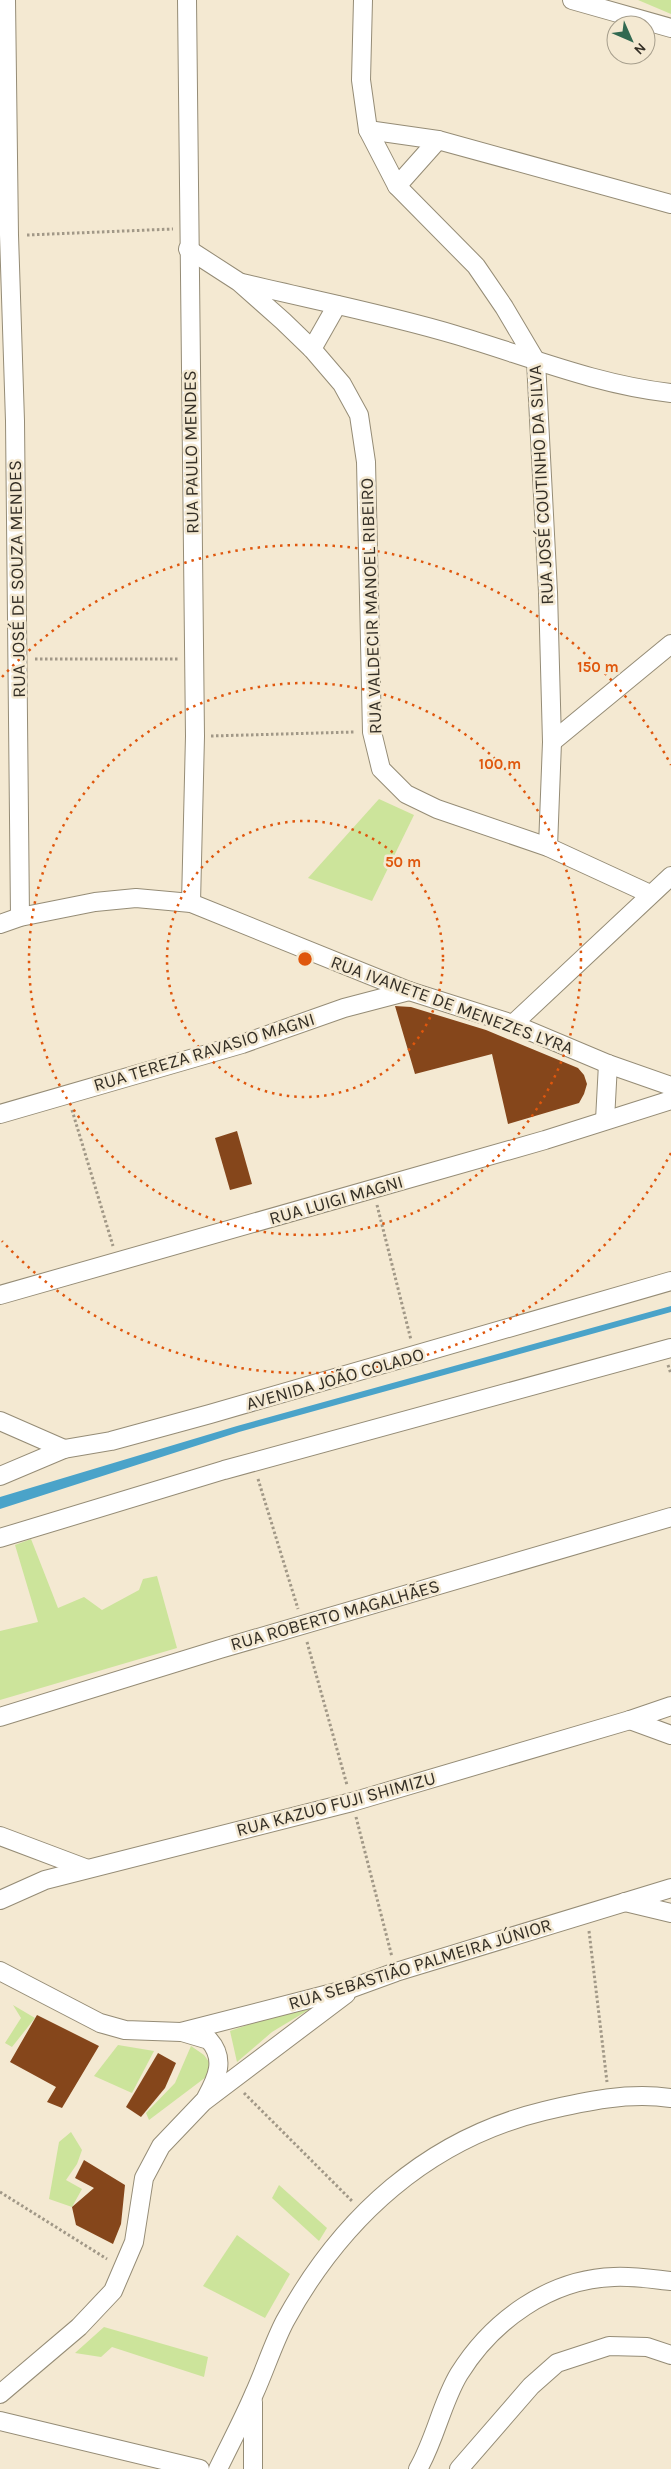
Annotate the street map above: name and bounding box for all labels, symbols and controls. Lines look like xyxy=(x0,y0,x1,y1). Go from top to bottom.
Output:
north arrow xyxy=(606,15,656,65)
text: N xyxy=(630,39,649,58)
street label: RUA JOSÉ COUTINHO DA SILVA xyxy=(523,364,558,606)
street label: RUA PAULO MENDES xyxy=(179,370,203,534)
street label: RUA JOSÉ DE SOUZA MENDES xyxy=(3,460,30,698)
street label: RUA VALDECIR MANOEL RIBEIRO xyxy=(356,477,386,735)
text: 150 m xyxy=(577,658,619,676)
text: 100 m xyxy=(479,755,521,773)
text: 50 m xyxy=(385,853,421,871)
centre of rings xyxy=(296,950,314,968)
street label: RUA IVANETE DE MENEZES LYRA xyxy=(328,951,576,1059)
street label: RUA TEREZA RAVASIO MAGNI xyxy=(91,1008,317,1096)
street label: RUA LUIGI MAGNI xyxy=(267,1170,405,1230)
street label: AVENIDA JOÃO COLADO xyxy=(244,1343,426,1415)
street label: RUA ROBERTO MAGALHÃES xyxy=(228,1575,442,1655)
street label: RUA KAZUO FUJI SHIMIZU xyxy=(234,1767,438,1841)
street label: RUA SEBASTIÃO PALMEIRA JÚNIOR xyxy=(285,1912,554,2015)

